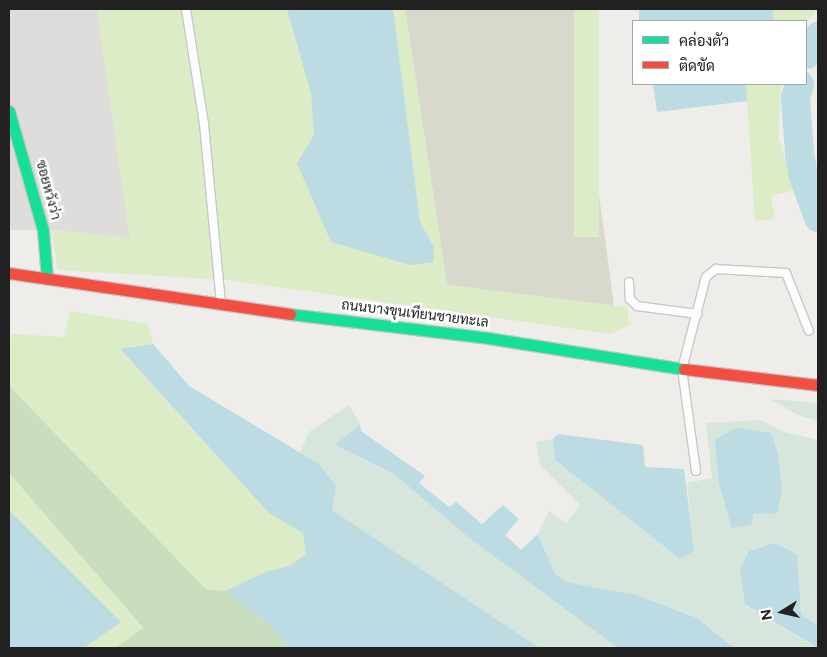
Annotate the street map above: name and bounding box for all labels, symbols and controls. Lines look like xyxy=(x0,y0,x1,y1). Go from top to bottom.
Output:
legend xyxy=(632,20,807,85)
text: คล่องตัว xyxy=(679,32,729,50)
text: ติดขัด xyxy=(679,57,715,75)
street label: ซอยหวังว่า xyxy=(32,158,64,222)
street label: ถนนบางขุนเทียนชายทะเล xyxy=(340,297,490,331)
north arrow xyxy=(757,587,807,637)
text: N xyxy=(757,608,776,622)

